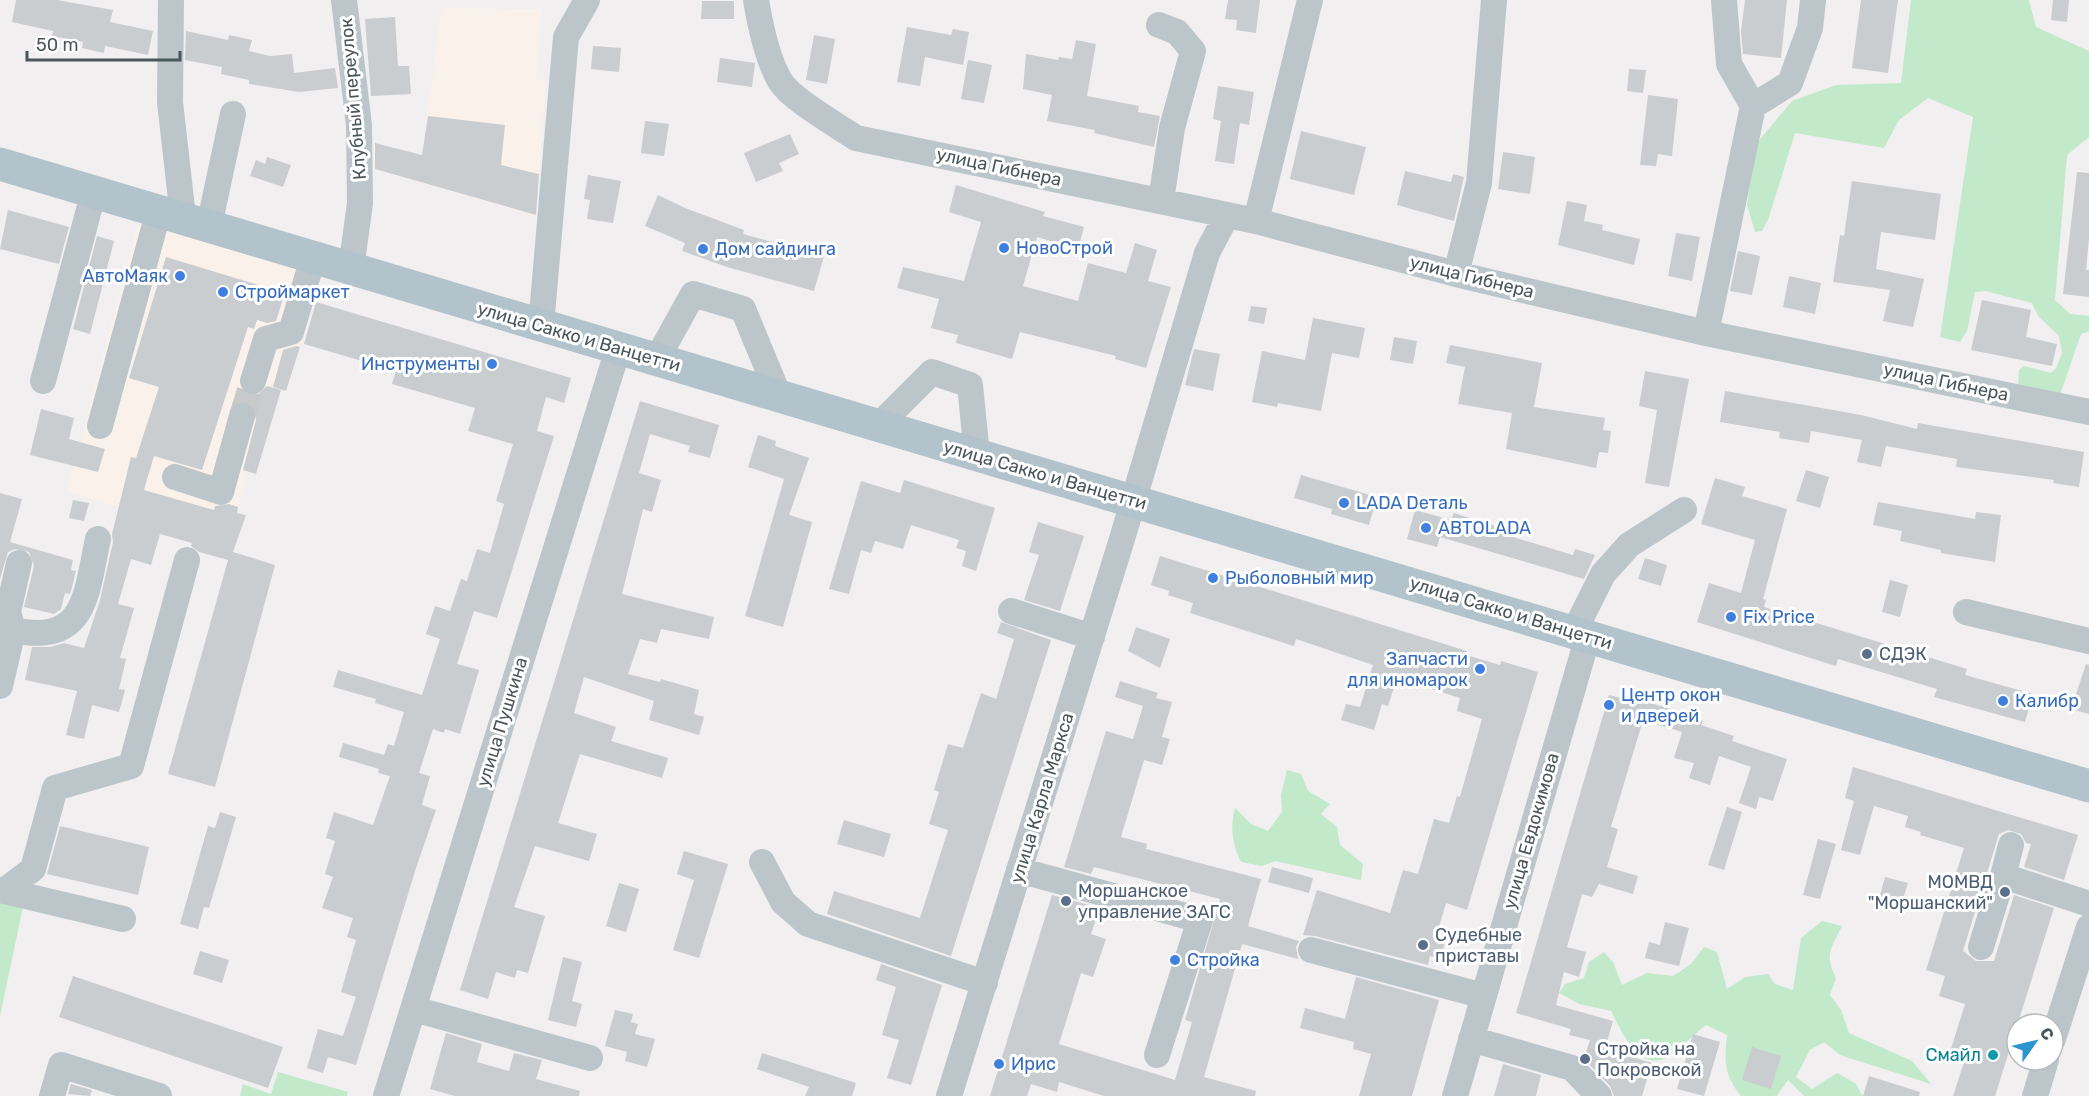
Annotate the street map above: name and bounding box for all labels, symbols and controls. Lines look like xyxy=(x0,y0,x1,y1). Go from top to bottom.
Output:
street label: Клубный переулок xyxy=(335,17,371,181)
scale bar xyxy=(27,24,180,62)
text: 50 m xyxy=(36,34,79,56)
street label: улица Гибнера xyxy=(935,143,1063,191)
place label: НовоСтрой xyxy=(1016,237,1113,259)
place label: Дом сайдинга xyxy=(715,238,836,260)
marker: НовоСтрой xyxy=(997,241,1011,255)
marker: Дом сайдинга xyxy=(696,242,710,256)
street label: улица Гибнера xyxy=(1408,251,1536,303)
place label: АвтоМаяк xyxy=(83,265,168,287)
marker: АвтоМаяк xyxy=(173,269,187,283)
place label: Строймаркет xyxy=(235,281,350,303)
marker: Строймаркет xyxy=(216,285,230,299)
street label: улица Сакко и Ванцетти xyxy=(475,297,683,377)
place label: Инструменты xyxy=(361,353,480,375)
marker: Инструменты xyxy=(485,357,499,371)
street label: улица Гибнера xyxy=(1882,358,2010,406)
street label: улица Сакко и Ванцетти xyxy=(941,435,1149,515)
place label: LADA Dеталь xyxy=(1356,492,1467,514)
marker: LADA Dеталь xyxy=(1337,496,1351,510)
place label: АВТОLADA xyxy=(1438,517,1531,539)
marker: АВТОLADA xyxy=(1419,521,1433,535)
place label: Рыболовный мир xyxy=(1225,567,1374,589)
marker: Рыболовный мир xyxy=(1206,571,1220,585)
street label: улица Сакко и Ванцетти xyxy=(1407,572,1615,654)
place label: Fix Price xyxy=(1743,606,1815,628)
marker: Fix Price xyxy=(1724,610,1738,624)
place label: СДЭК xyxy=(1879,643,1927,665)
marker: СДЭК xyxy=(1860,647,1874,661)
place label: Запчасти для иномарок xyxy=(1347,648,1468,691)
street label: улица Пушкина xyxy=(472,654,532,790)
marker: Запчасти для иномарок xyxy=(1473,662,1487,676)
place label: Центр окон и дверей xyxy=(1621,684,1720,727)
place label: Калибр xyxy=(2015,690,2079,712)
marker: Калибр xyxy=(1996,694,2010,708)
marker: Центр окон и дверей xyxy=(1602,698,1616,712)
street label: улица Карла Маркса xyxy=(1006,710,1078,886)
street label: улица Евдокимова xyxy=(1498,750,1564,912)
place label: МОМВД "Моршанский" xyxy=(1868,871,1993,914)
place label: Моршанское управление ЗАГС xyxy=(1078,880,1231,923)
marker: МОМВД "Моршанский" xyxy=(1998,885,2012,899)
marker: Моршанское управление ЗАГС xyxy=(1059,894,1073,908)
place label: Судебные приставы xyxy=(1435,924,1522,967)
marker: Судебные приставы xyxy=(1416,938,1430,952)
place label: Стройка xyxy=(1187,949,1260,971)
marker: Стройка xyxy=(1168,953,1182,967)
north arrow xyxy=(2005,1012,2065,1072)
text: С xyxy=(2036,1024,2058,1044)
place label: Стройка на Покровской xyxy=(1597,1038,1701,1081)
place label: Смайл xyxy=(1925,1044,1981,1066)
marker: Смайл xyxy=(1986,1048,2000,1062)
marker: Стройка на Покровской xyxy=(1578,1052,1592,1066)
place label: Ирис xyxy=(1011,1053,1056,1075)
marker: Ирис xyxy=(992,1057,1006,1071)

